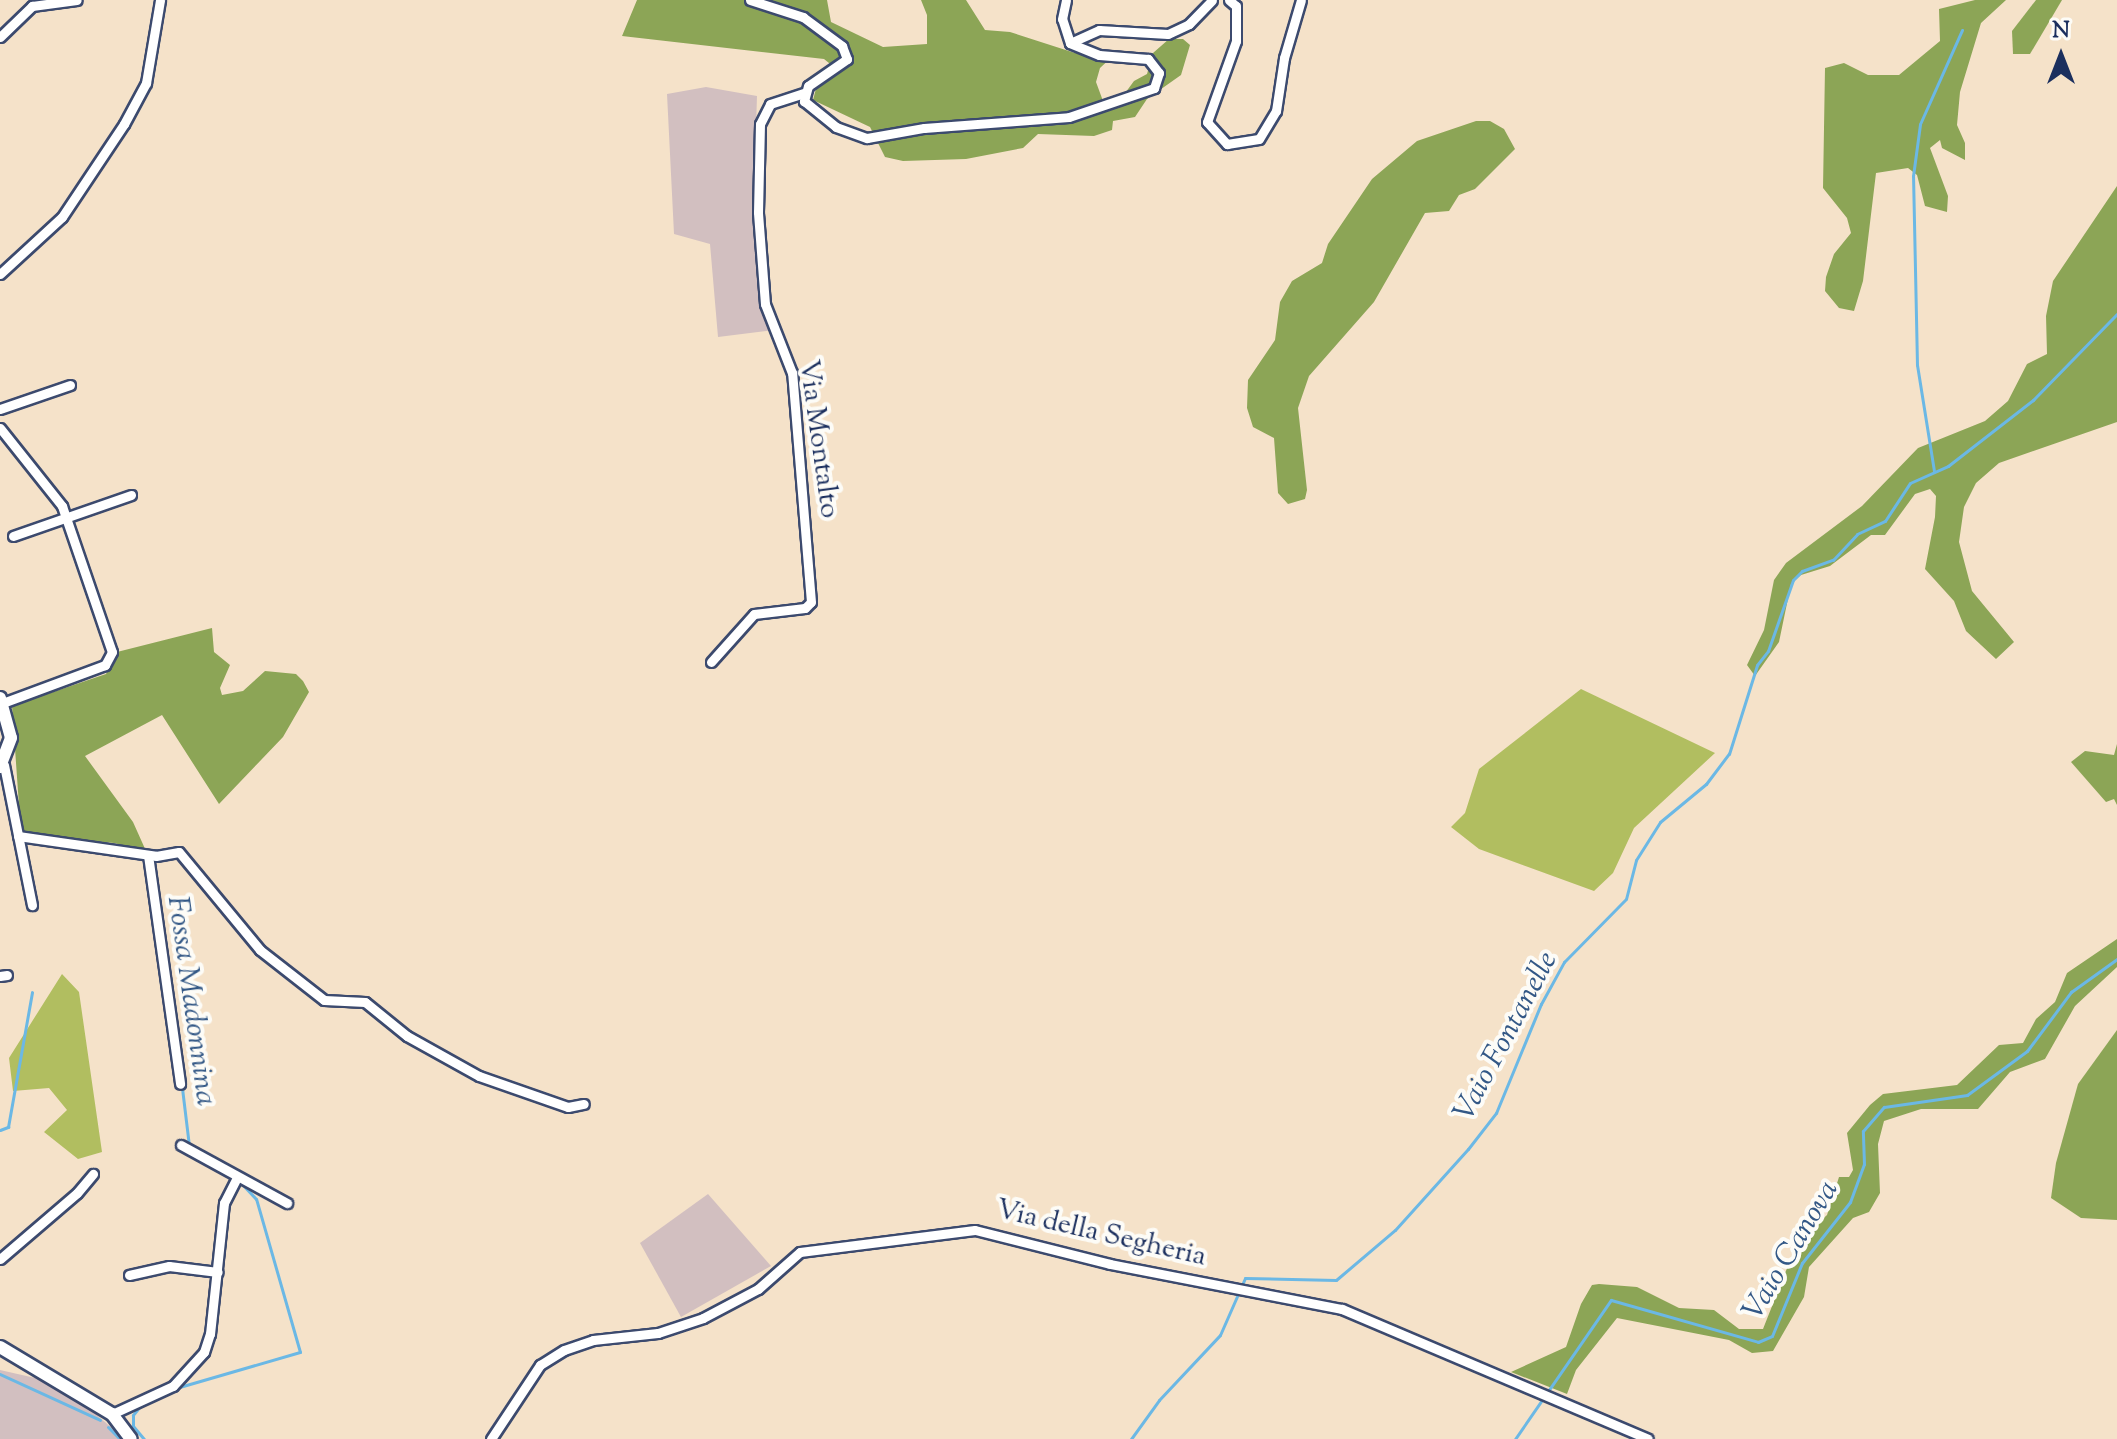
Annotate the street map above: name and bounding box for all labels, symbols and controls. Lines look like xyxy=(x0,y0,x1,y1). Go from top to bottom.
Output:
north arrow xyxy=(2021,16,2101,96)
text: N xyxy=(2052,16,2070,48)
street label: Via Montalto xyxy=(790,358,846,520)
water label: Fossa Madonnina xyxy=(157,894,223,1108)
water label: Vaio Fontanelle xyxy=(1447,946,1567,1128)
water label: Vaio Canova xyxy=(1736,1175,1848,1327)
street label: Via della Segheria xyxy=(993,1193,1209,1275)

